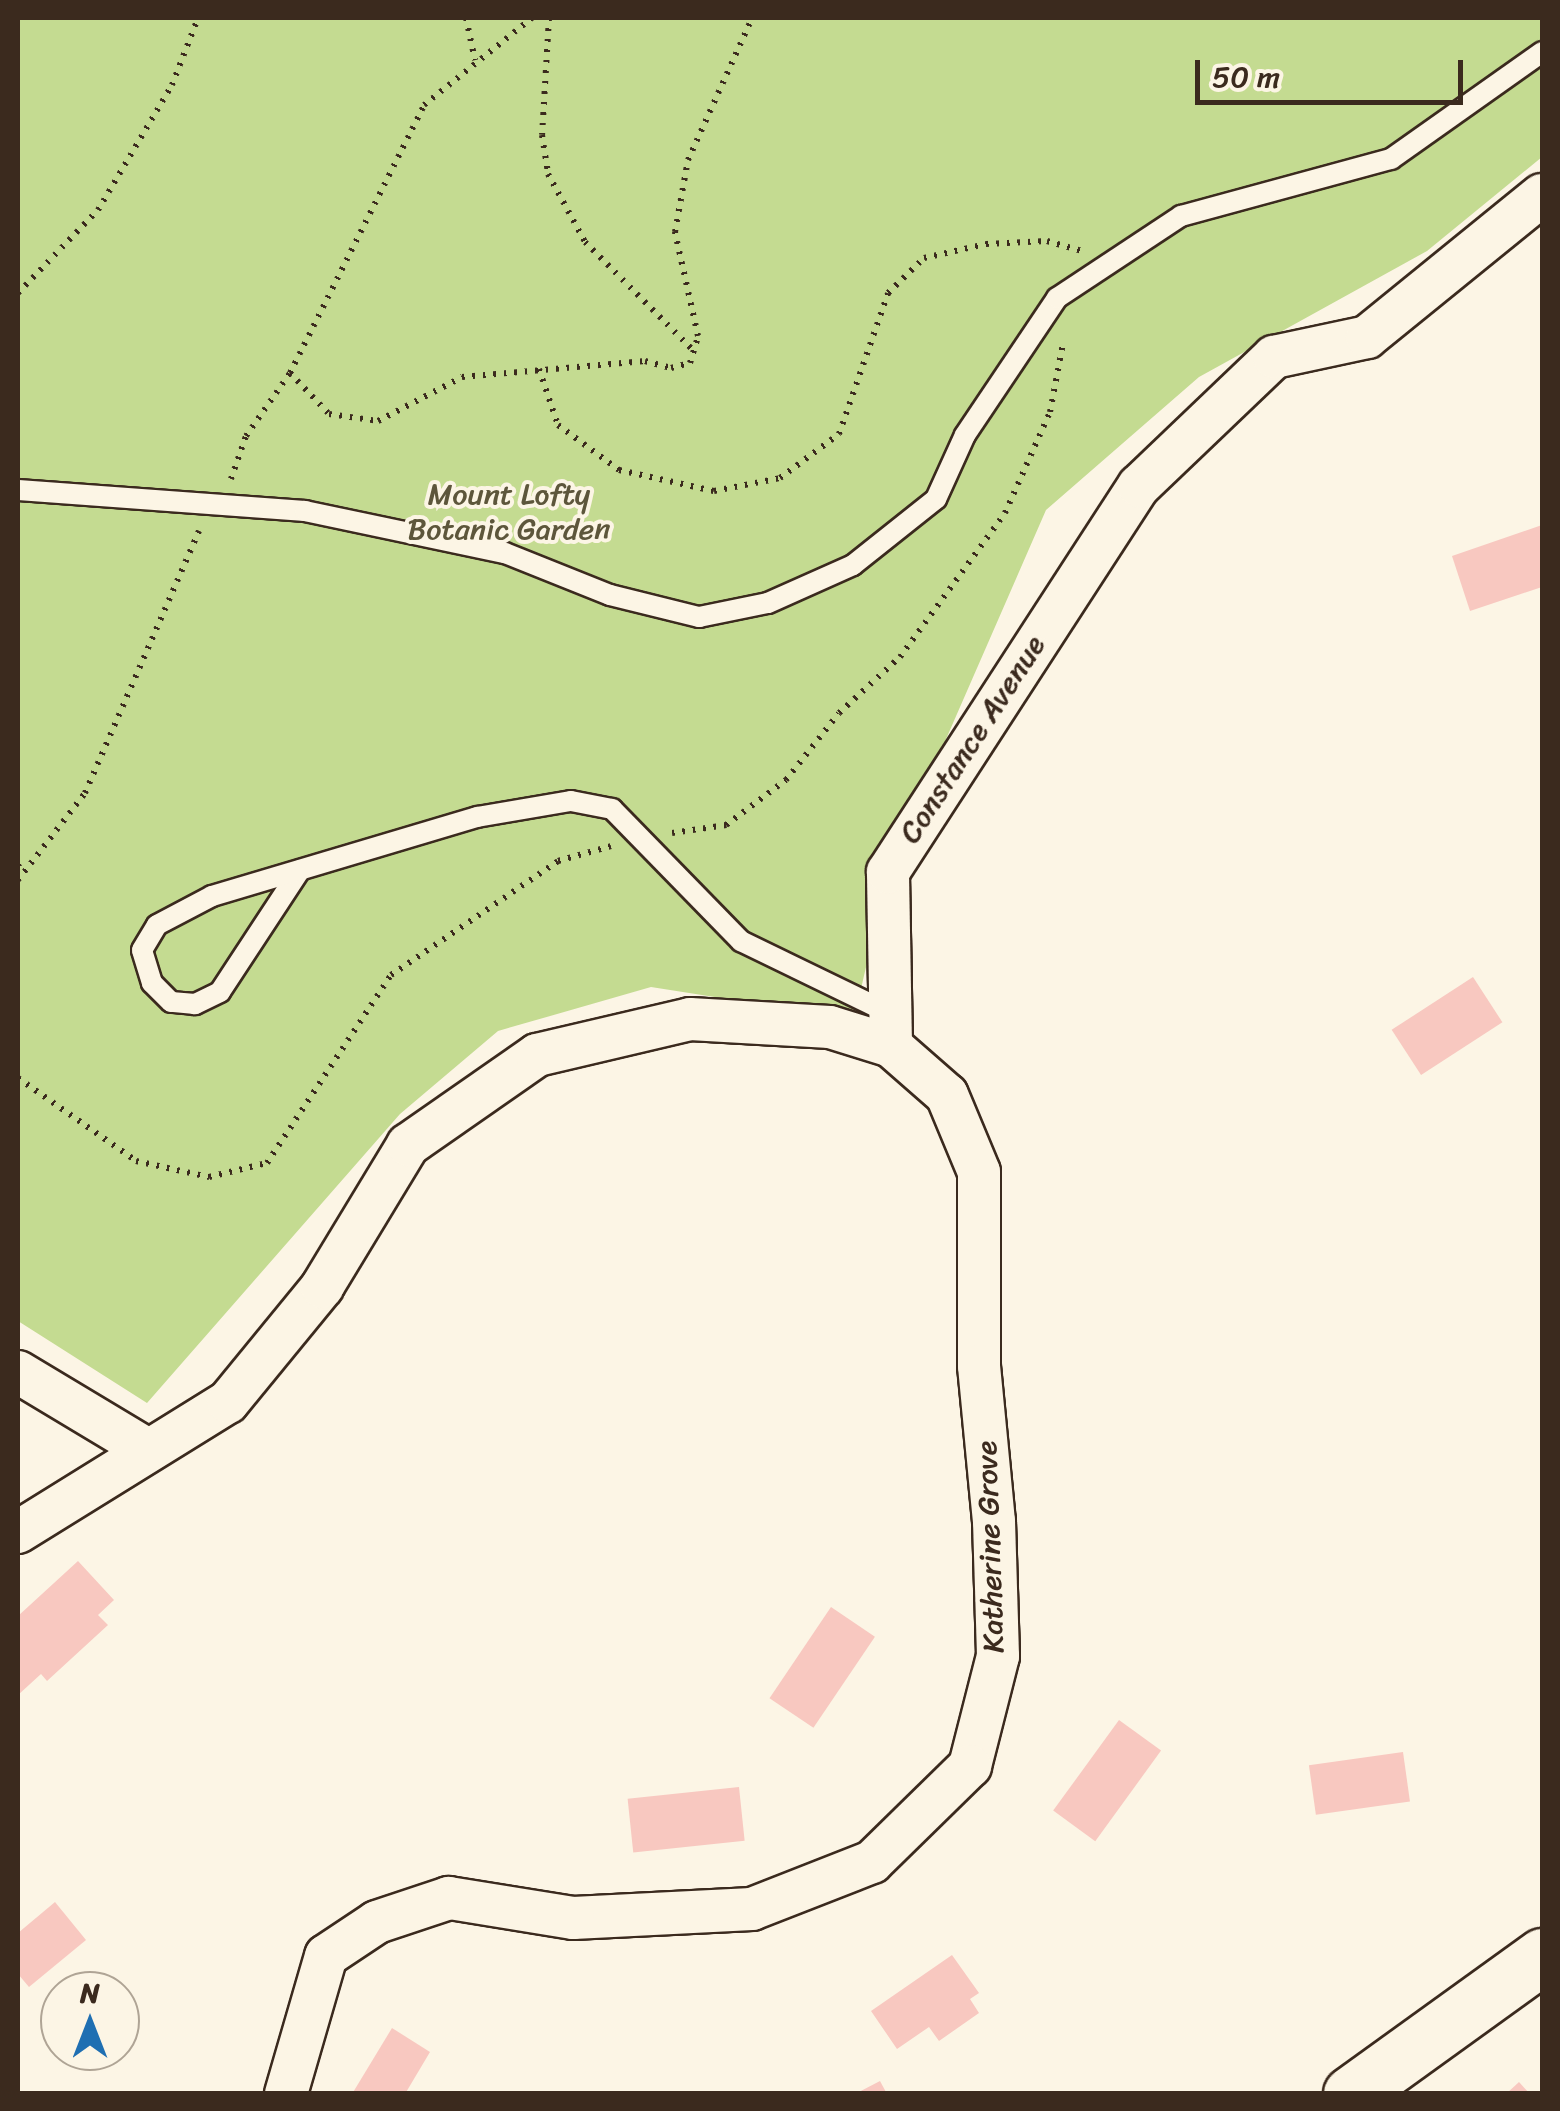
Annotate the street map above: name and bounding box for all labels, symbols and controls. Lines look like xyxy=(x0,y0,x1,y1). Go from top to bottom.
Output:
scale bar xyxy=(1200,40,1468,102)
text: 50 m xyxy=(1212,50,1280,104)
park label: Mount Lofty Botanic Garden xyxy=(407,476,611,546)
street label: Constance Avenue xyxy=(891,628,1053,850)
street label: Katherine Grove xyxy=(968,1440,1012,1654)
text: N xyxy=(80,1968,100,2017)
north arrow xyxy=(40,1971,140,2071)

